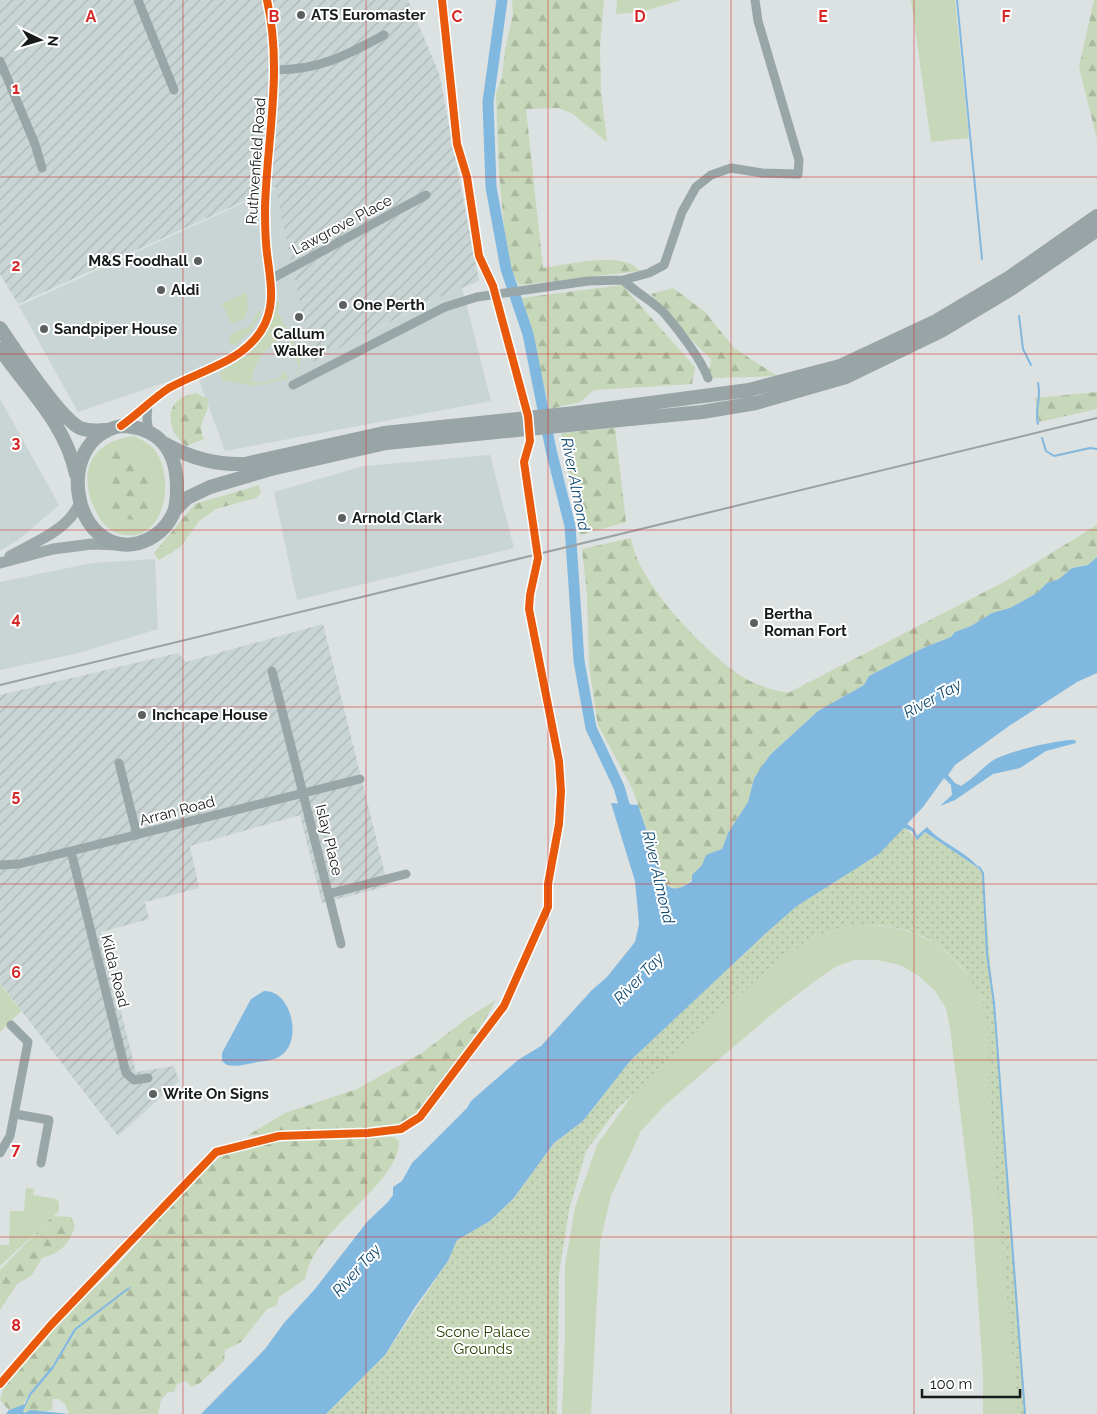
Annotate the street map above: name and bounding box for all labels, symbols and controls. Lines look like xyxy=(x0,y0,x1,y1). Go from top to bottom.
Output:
place label: ATS Euromaster xyxy=(311,6,426,24)
text: A xyxy=(86,7,97,26)
text: B xyxy=(269,7,280,26)
text: C xyxy=(452,7,463,26)
text: D xyxy=(634,7,646,26)
text: E xyxy=(818,7,828,26)
text: F xyxy=(1001,7,1011,26)
marker: ATS Euromaster xyxy=(295,9,307,21)
north arrow xyxy=(15,15,65,65)
text: N xyxy=(45,35,61,47)
text: 1 xyxy=(12,79,20,98)
street label: Ruthvenfield Road xyxy=(243,97,269,225)
street label: Lawgrove Place xyxy=(289,191,395,259)
place label: M&S Foodhall xyxy=(88,252,188,270)
marker: M&S Foodhall xyxy=(192,255,204,267)
text: 2 xyxy=(11,256,21,275)
place label: Aldi xyxy=(171,281,199,299)
marker: Aldi xyxy=(155,284,167,296)
place label: One Perth xyxy=(353,296,425,314)
marker: One Perth xyxy=(337,299,349,311)
marker: Callum Walker xyxy=(293,311,305,323)
place label: Sandpiper House xyxy=(54,320,177,338)
marker: Sandpiper House xyxy=(38,323,50,335)
place label: Callum Walker xyxy=(273,325,325,360)
text: 3 xyxy=(12,433,21,452)
water label: River Almond xyxy=(557,436,594,533)
place label: Arnold Clark xyxy=(352,509,443,527)
marker: Arnold Clark xyxy=(336,512,348,524)
place label: Bertha Roman Fort xyxy=(764,605,847,640)
text: 4 xyxy=(11,609,21,628)
marker: Bertha Roman Fort xyxy=(748,617,760,629)
water label: River Tay xyxy=(900,674,966,722)
place label: Inchcape House xyxy=(152,706,268,724)
marker: Inchcape House xyxy=(136,709,148,721)
text: 5 xyxy=(12,786,21,805)
street label: Arran Road xyxy=(137,792,217,830)
street label: Islay Place xyxy=(311,802,347,878)
water label: River Almond xyxy=(639,829,679,926)
street label: Kilda Road xyxy=(97,933,133,1009)
water label: River Tay xyxy=(610,948,668,1008)
text: 6 xyxy=(11,963,21,982)
place label: Write On Signs xyxy=(163,1085,269,1103)
marker: Write On Signs xyxy=(147,1088,159,1100)
text: 7 xyxy=(12,1140,21,1159)
water label: River Tay xyxy=(328,1240,385,1300)
text: 8 xyxy=(11,1316,21,1335)
park label: Scone Palace Grounds xyxy=(436,1323,530,1358)
scale bar xyxy=(922,1366,1020,1398)
text: 100 m xyxy=(930,1375,972,1393)

